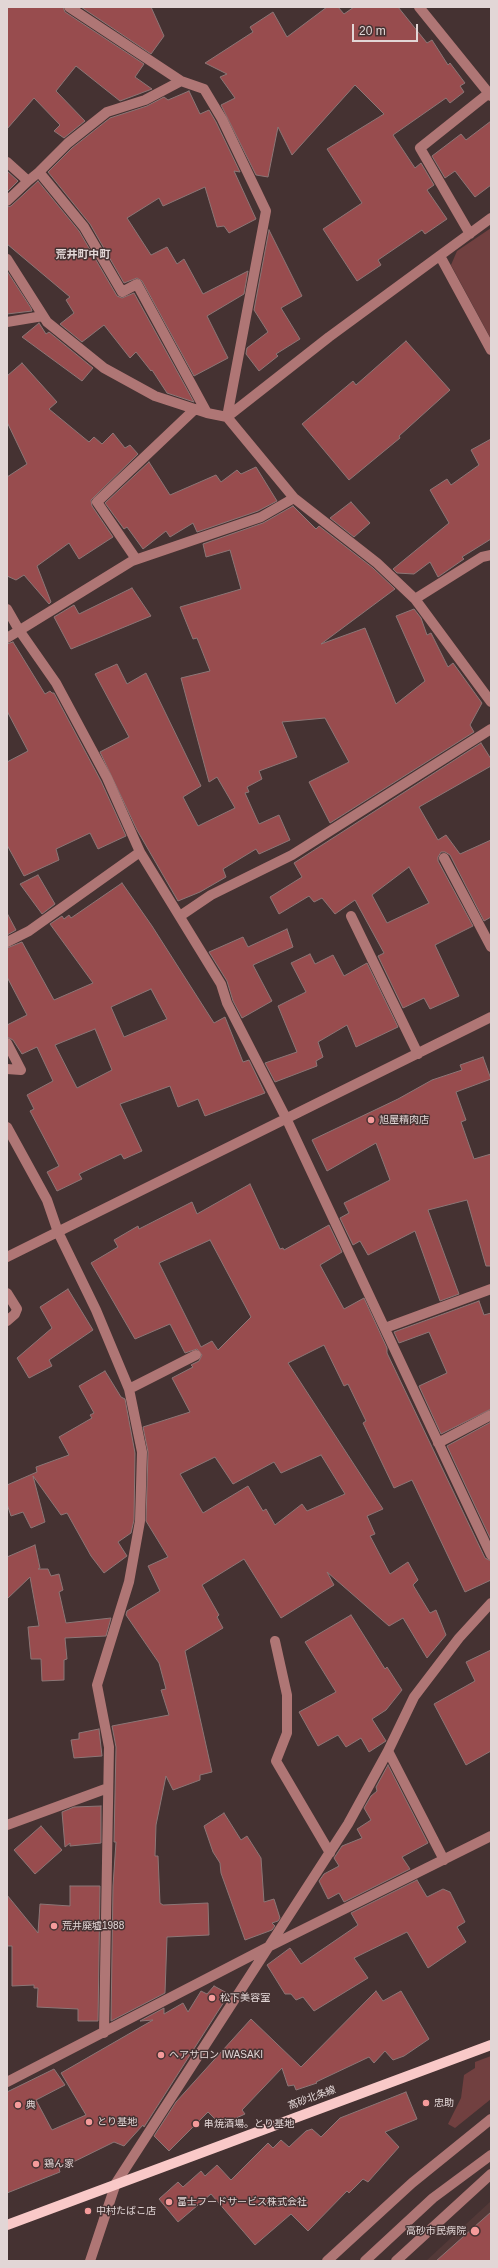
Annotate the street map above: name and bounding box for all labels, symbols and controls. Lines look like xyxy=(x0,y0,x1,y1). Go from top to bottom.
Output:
scale bar xyxy=(354,16,420,42)
text: 20 m xyxy=(359,24,386,38)
district label: 荒井町中町 xyxy=(56,248,110,262)
place label: 旭屋精肉店 xyxy=(379,1114,429,1126)
marker: 旭屋精肉店 xyxy=(366,1115,376,1125)
place label: 荒井廃墟1988 xyxy=(62,1920,124,1932)
marker: 荒井廃墟1988 xyxy=(49,1921,59,1931)
place label: 松下美容室 xyxy=(220,1992,270,2004)
marker: 松下美容室 xyxy=(207,1993,217,2003)
place label: ヘアサロン IWASAKI xyxy=(169,2049,263,2061)
marker: ヘアサロン IWASAKI xyxy=(156,2050,166,2060)
street label: 高砂北条線 xyxy=(286,2084,338,2112)
place label: 忠助 xyxy=(434,2097,454,2109)
marker: 忠助 xyxy=(421,2098,431,2108)
place label: 典 xyxy=(26,2099,36,2111)
marker: 典 xyxy=(13,2100,23,2110)
place label: とり基地 xyxy=(97,2116,137,2128)
marker: とり基地 xyxy=(84,2117,94,2127)
place label: 串焼酒場。とり基地 xyxy=(204,2118,294,2130)
marker: 串焼酒場。とり基地 xyxy=(191,2119,201,2129)
place label: 鶏ん家 xyxy=(44,2158,74,2170)
marker: 鶏ん家 xyxy=(31,2159,41,2169)
place label: 富士フードサービス株式会社 xyxy=(177,2196,307,2208)
marker: 富士フードサービス株式会社 xyxy=(164,2197,174,2207)
place label: 中村たばこ店 xyxy=(96,2205,156,2217)
marker: 中村たばこ店 xyxy=(83,2206,93,2216)
place label: 高砂市民病院 xyxy=(406,2225,466,2237)
marker: 高砂市民病院 xyxy=(469,2225,481,2237)

